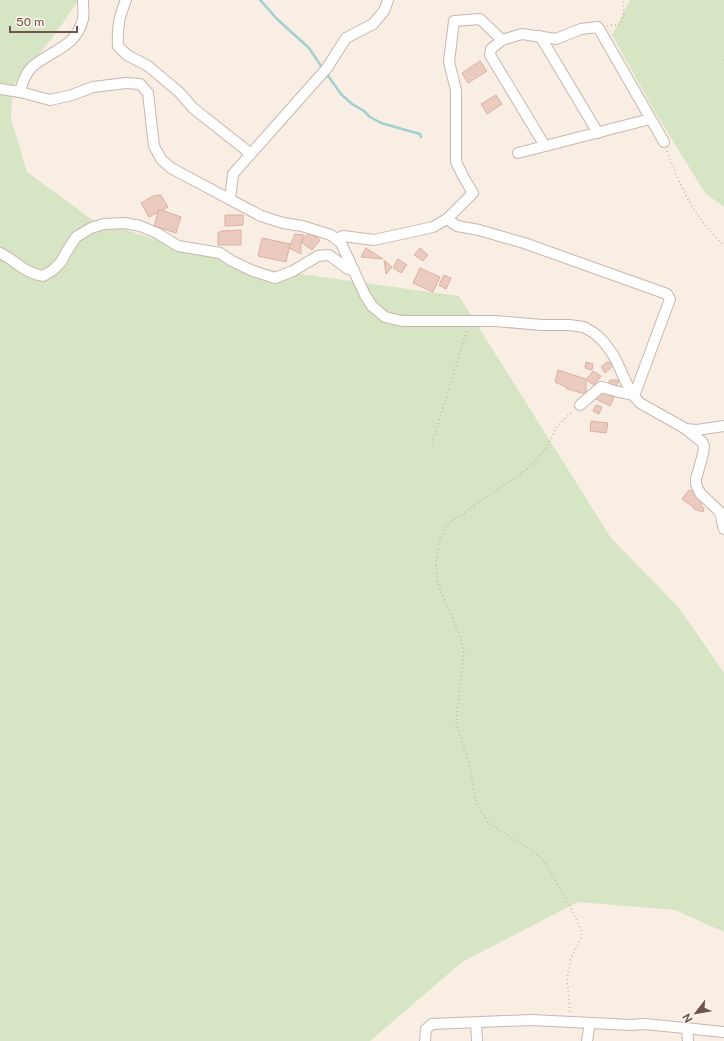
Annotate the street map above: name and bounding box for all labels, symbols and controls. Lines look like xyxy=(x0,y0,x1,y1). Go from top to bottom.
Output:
scale bar xyxy=(10,8,77,34)
text: 50 m xyxy=(16,15,44,29)
north arrow xyxy=(676,993,716,1033)
text: N xyxy=(680,1011,695,1025)

